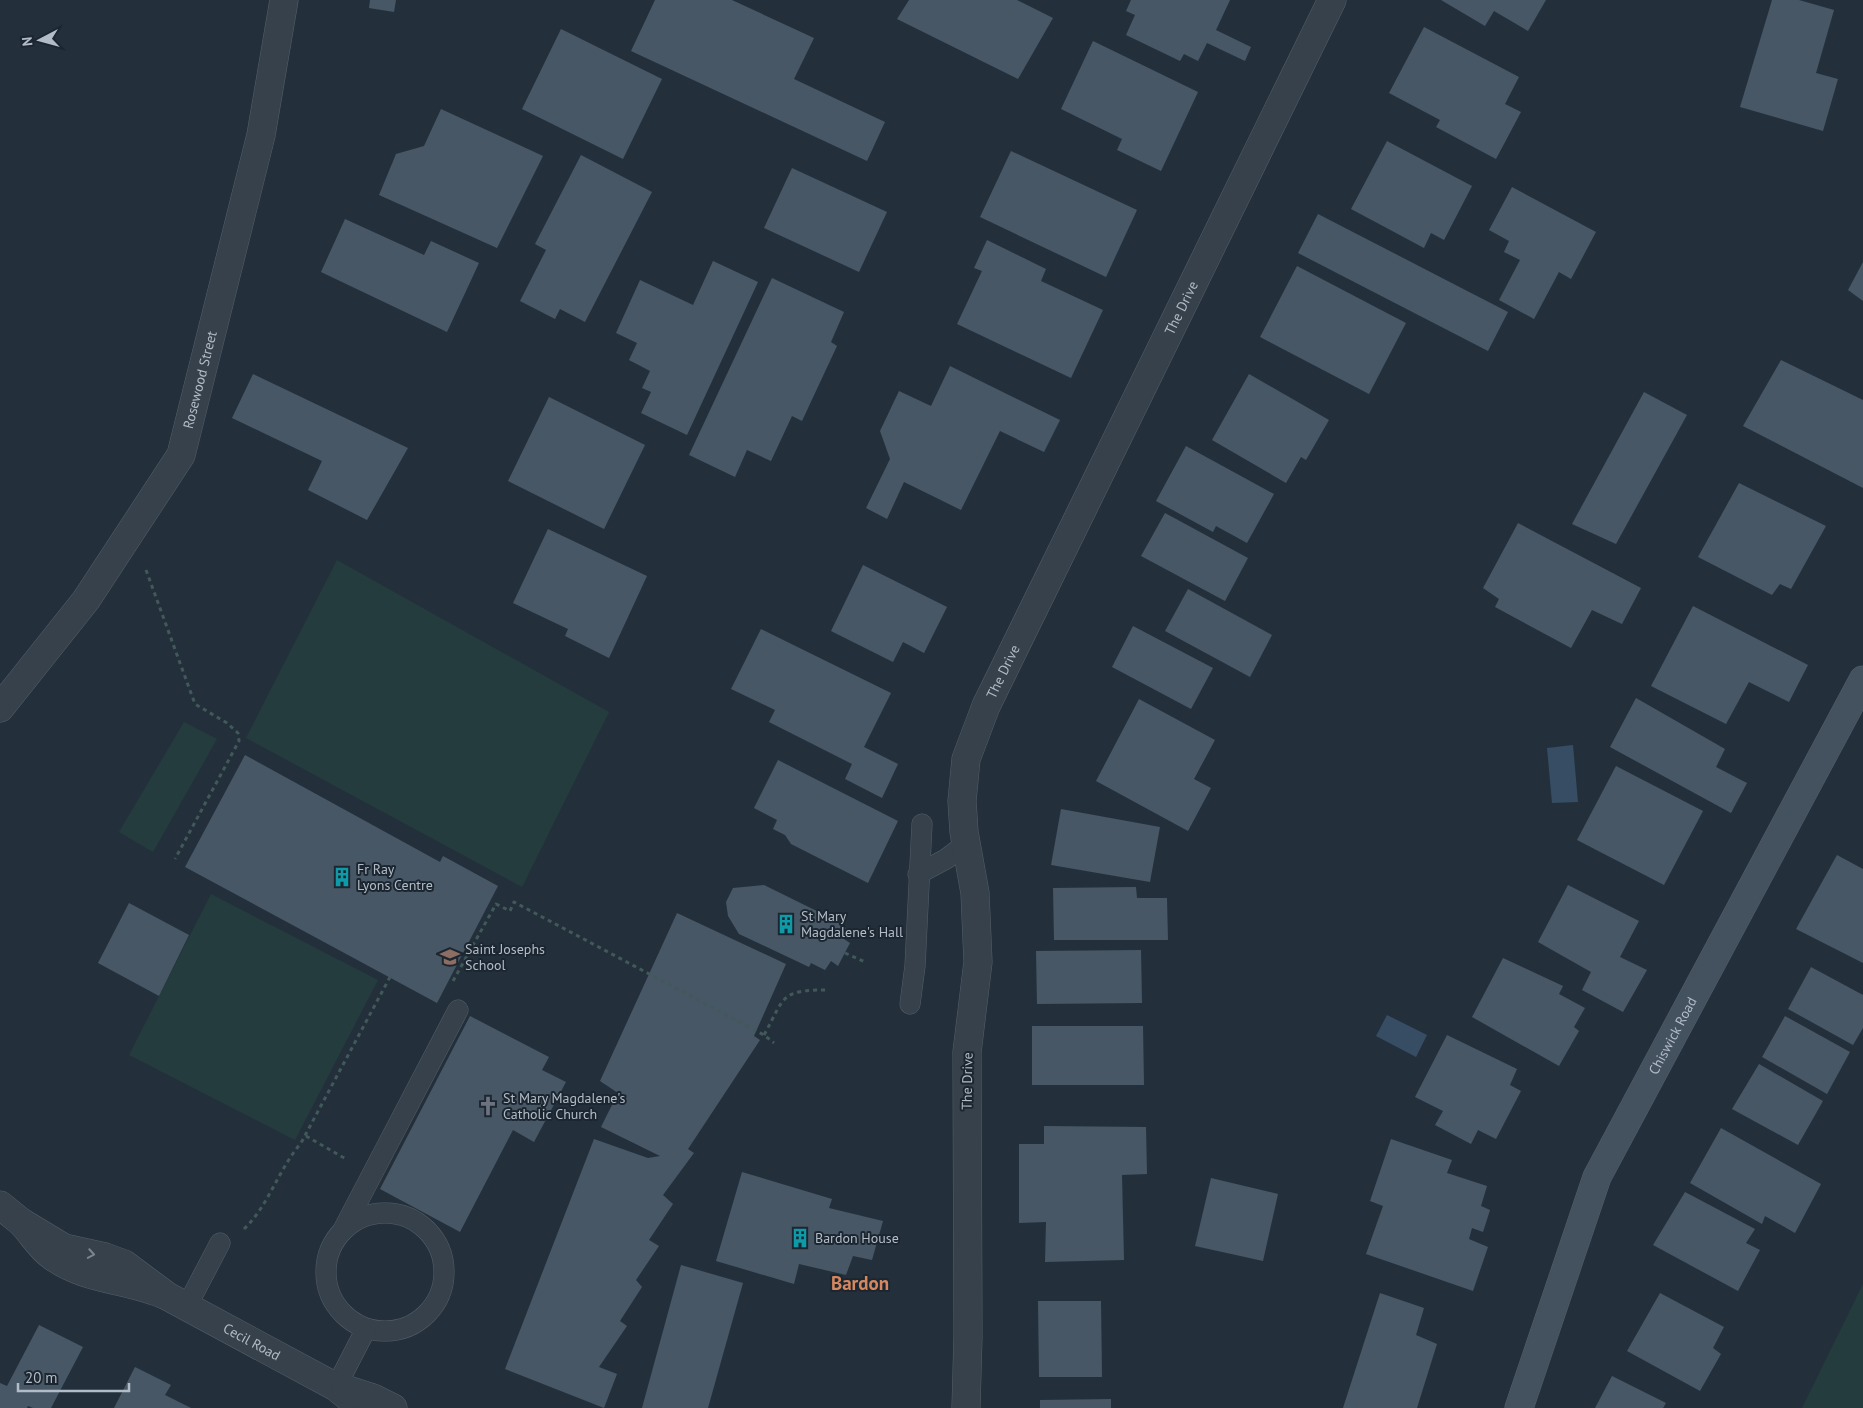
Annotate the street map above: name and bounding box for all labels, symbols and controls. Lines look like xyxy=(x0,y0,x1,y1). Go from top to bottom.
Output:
north arrow xyxy=(15,15,65,65)
text: N xyxy=(18,36,37,47)
street label: The Drive xyxy=(1160,278,1202,338)
street label: Rosewood Street xyxy=(179,329,221,431)
street label: The Drive xyxy=(982,642,1024,701)
place label: Fr Ray Lyons Centre xyxy=(357,860,433,894)
building icon: Fr Ray Lyons Centre xyxy=(331,866,353,888)
place label: St Mary Magdalene's Hall xyxy=(801,907,903,941)
building icon: St Mary Magdalene's Hall xyxy=(775,913,797,935)
place label: Saint Josephs School xyxy=(465,940,545,974)
school or university icon: Saint Josephs School xyxy=(439,946,461,968)
street label: Chiswick Road xyxy=(1644,994,1701,1078)
street label: The Drive xyxy=(957,1052,977,1110)
place label: St Mary Magdalene's Catholic Church xyxy=(503,1089,625,1123)
church icon: St Mary Magdalene's Catholic Church xyxy=(477,1095,499,1117)
building icon: Bardon House xyxy=(789,1227,811,1249)
place label: Bardon House xyxy=(815,1229,899,1247)
one-way arrow xyxy=(86,1248,95,1258)
district label: Bardon xyxy=(831,1271,889,1295)
street label: Cecil Road xyxy=(220,1319,283,1364)
scale bar xyxy=(18,1360,129,1392)
text: 20 m xyxy=(25,1368,58,1387)

